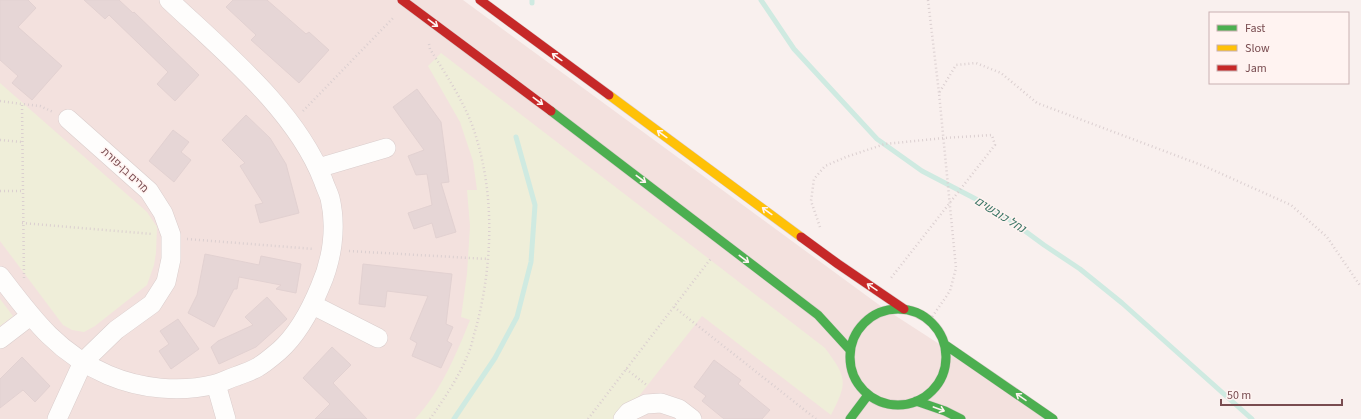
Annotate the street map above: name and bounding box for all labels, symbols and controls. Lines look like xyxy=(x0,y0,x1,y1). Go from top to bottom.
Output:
legend xyxy=(1209,12,1349,84)
one-way arrow xyxy=(428,19,439,28)
text: Fast xyxy=(1245,20,1265,37)
text: Slow xyxy=(1245,40,1270,57)
one-way arrow xyxy=(552,52,563,61)
text: Jam xyxy=(1245,60,1267,77)
one-way arrow xyxy=(532,97,543,105)
one-way arrow xyxy=(657,130,668,138)
street label: מרים בן-פורת xyxy=(98,144,152,196)
one-way arrow xyxy=(636,175,647,184)
water label: נחל כובשים xyxy=(971,193,1030,238)
one-way arrow xyxy=(761,207,772,215)
one-way arrow xyxy=(739,254,750,263)
one-way arrow xyxy=(867,283,878,291)
scale bar xyxy=(1221,381,1342,407)
text: 50 m xyxy=(1227,387,1251,404)
one-way arrow xyxy=(1015,393,1026,401)
one-way arrow xyxy=(932,406,945,413)

